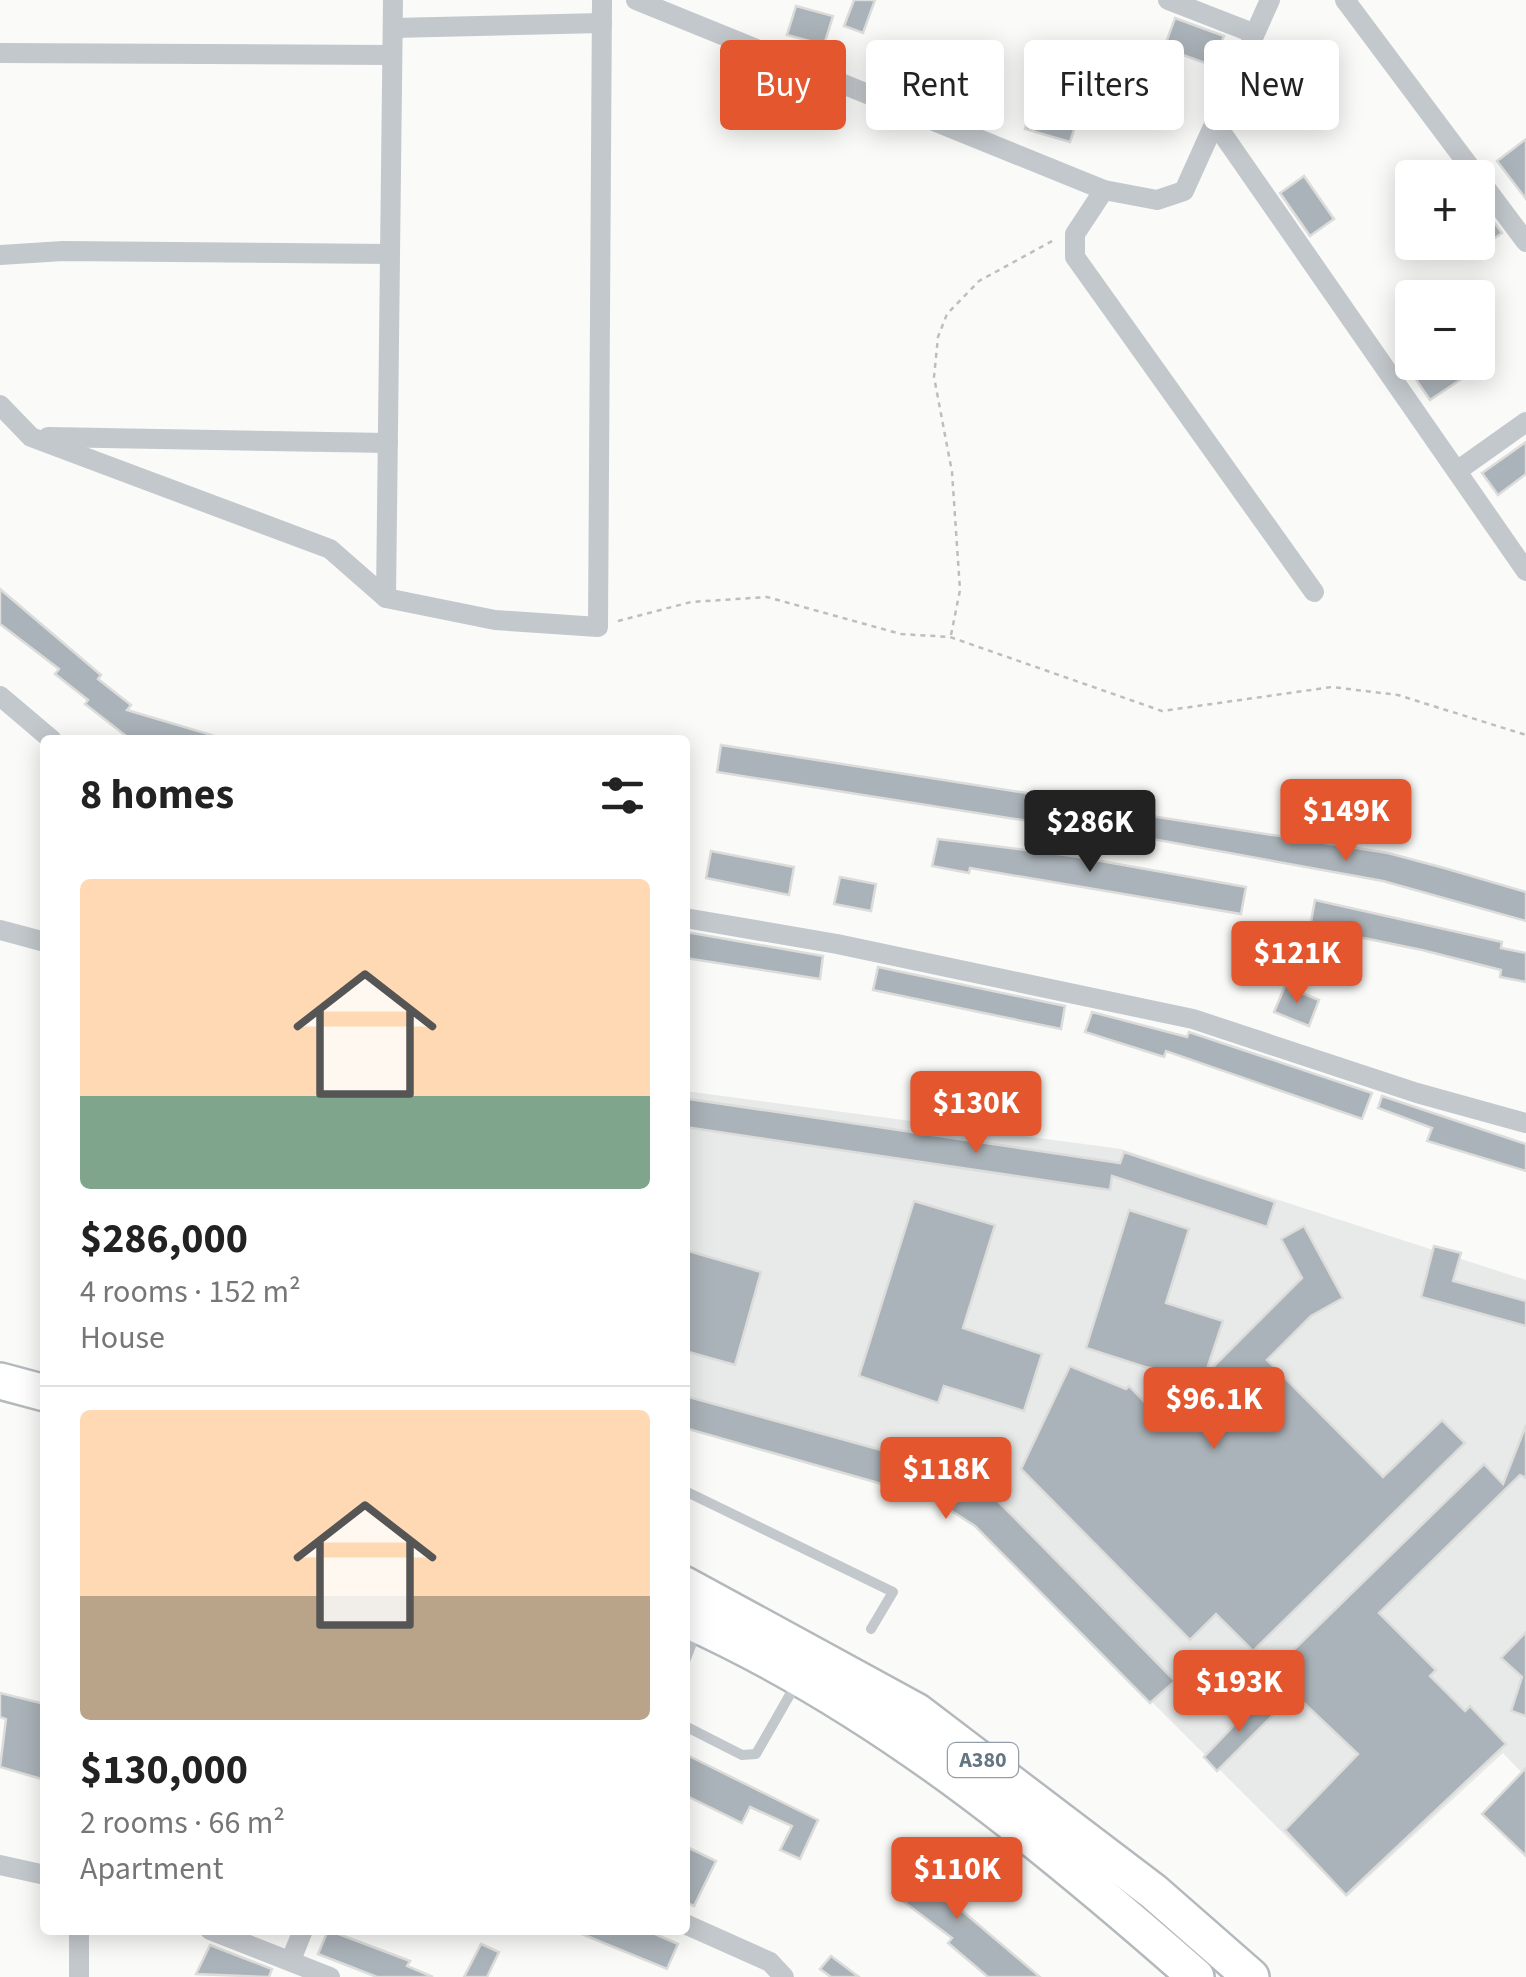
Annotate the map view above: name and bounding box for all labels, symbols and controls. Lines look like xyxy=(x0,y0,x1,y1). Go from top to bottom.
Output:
chip: Buy xyxy=(720,40,846,130)
chip: Rent xyxy=(866,40,1004,130)
chip: Filters xyxy=(1024,40,1184,130)
chip: New xyxy=(1204,40,1339,130)
map controls xyxy=(1395,160,1495,380)
button: + xyxy=(1395,160,1495,260)
button: − xyxy=(1395,280,1495,380)
text: 8 homes xyxy=(80,765,234,825)
icon: filters xyxy=(595,768,650,823)
pin: $149K xyxy=(1276,779,1416,864)
text: $149K xyxy=(1302,788,1390,834)
pin: $286K xyxy=(1020,790,1160,875)
text: $286K xyxy=(1046,799,1134,845)
pin: $121K xyxy=(1227,921,1367,1006)
text: $121K xyxy=(1253,930,1341,976)
icon: home xyxy=(275,944,455,1124)
pin: $130K xyxy=(906,1071,1046,1156)
text: $130K xyxy=(932,1080,1020,1126)
text: $286,000 xyxy=(80,1209,248,1269)
text: 4 rooms · 152 m² xyxy=(80,1269,301,1315)
text: House xyxy=(80,1315,165,1361)
pin: $96.1K xyxy=(1133,1367,1295,1452)
text: $96.1K xyxy=(1166,1376,1262,1422)
pin: $118K xyxy=(876,1437,1016,1522)
text: $118K xyxy=(902,1446,990,1492)
icon: home xyxy=(275,1475,455,1655)
pin: $193K xyxy=(1169,1650,1309,1735)
text: $193K xyxy=(1195,1659,1283,1705)
text: $130,000 xyxy=(80,1740,248,1800)
road number: A380 xyxy=(948,1743,1018,1777)
text: 2 rooms · 66 m² xyxy=(80,1800,285,1846)
pin: $110K xyxy=(887,1837,1027,1922)
text: Apartment xyxy=(80,1846,223,1892)
text: $110K xyxy=(913,1846,1001,1892)

